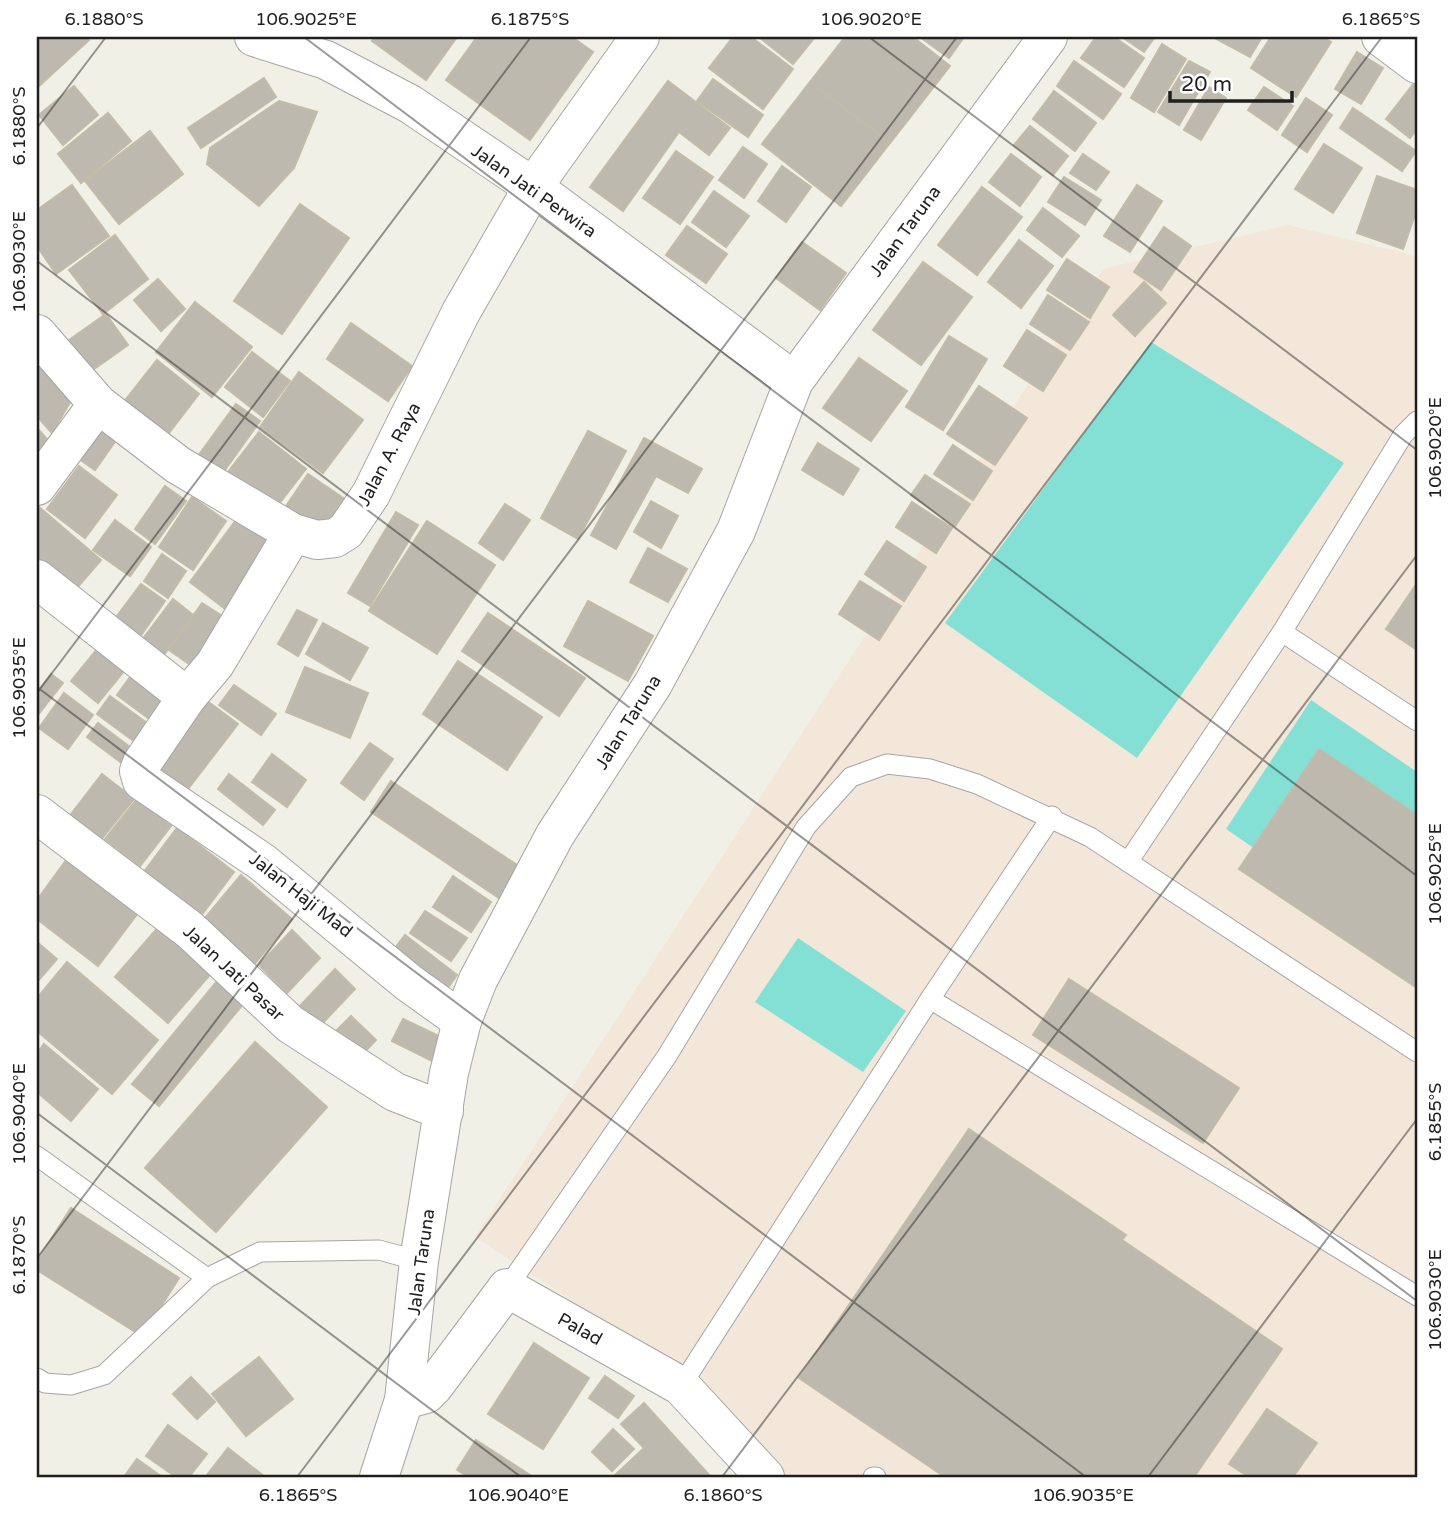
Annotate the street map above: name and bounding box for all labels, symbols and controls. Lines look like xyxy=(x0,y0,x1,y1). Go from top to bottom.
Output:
text: 6.1880°S xyxy=(64,8,144,30)
text: 106.9025°E xyxy=(255,8,357,30)
text: 6.1875°S xyxy=(491,8,569,30)
text: 106.9020°E xyxy=(820,8,922,30)
text: 6.1865°S xyxy=(1342,8,1420,30)
scale bar xyxy=(1170,60,1293,104)
text: 20 m xyxy=(1181,72,1232,97)
text: 6.1880°S xyxy=(8,86,30,166)
street label: Jalan Jati Perwira xyxy=(467,140,601,242)
street label: Jalan Taruna xyxy=(865,181,945,281)
text: 106.9030°E xyxy=(8,211,30,313)
text: 106.9020°E xyxy=(1424,397,1446,499)
street label: Jalan A. Raya xyxy=(353,399,425,509)
text: 106.9035°E xyxy=(8,637,30,739)
street label: Jalan Taruna xyxy=(590,671,666,773)
text: 106.9025°E xyxy=(1424,823,1446,925)
street label: Jalan Haji Mad xyxy=(245,848,357,942)
street label: Jalan Jati Pasar xyxy=(179,920,289,1026)
text: 106.9040°E xyxy=(8,1063,30,1165)
text: 6.1855°S xyxy=(1424,1083,1446,1161)
street label: Jalan Taruna xyxy=(403,1207,439,1317)
text: 6.1870°S xyxy=(8,1215,30,1295)
text: 106.9030°E xyxy=(1424,1249,1446,1351)
street label: Palad xyxy=(554,1308,606,1350)
text: 6.1865°S xyxy=(259,1484,337,1506)
text: 106.9040°E xyxy=(467,1484,569,1506)
text: 6.1860°S xyxy=(683,1484,763,1506)
text: 106.9035°E xyxy=(1032,1484,1134,1506)

